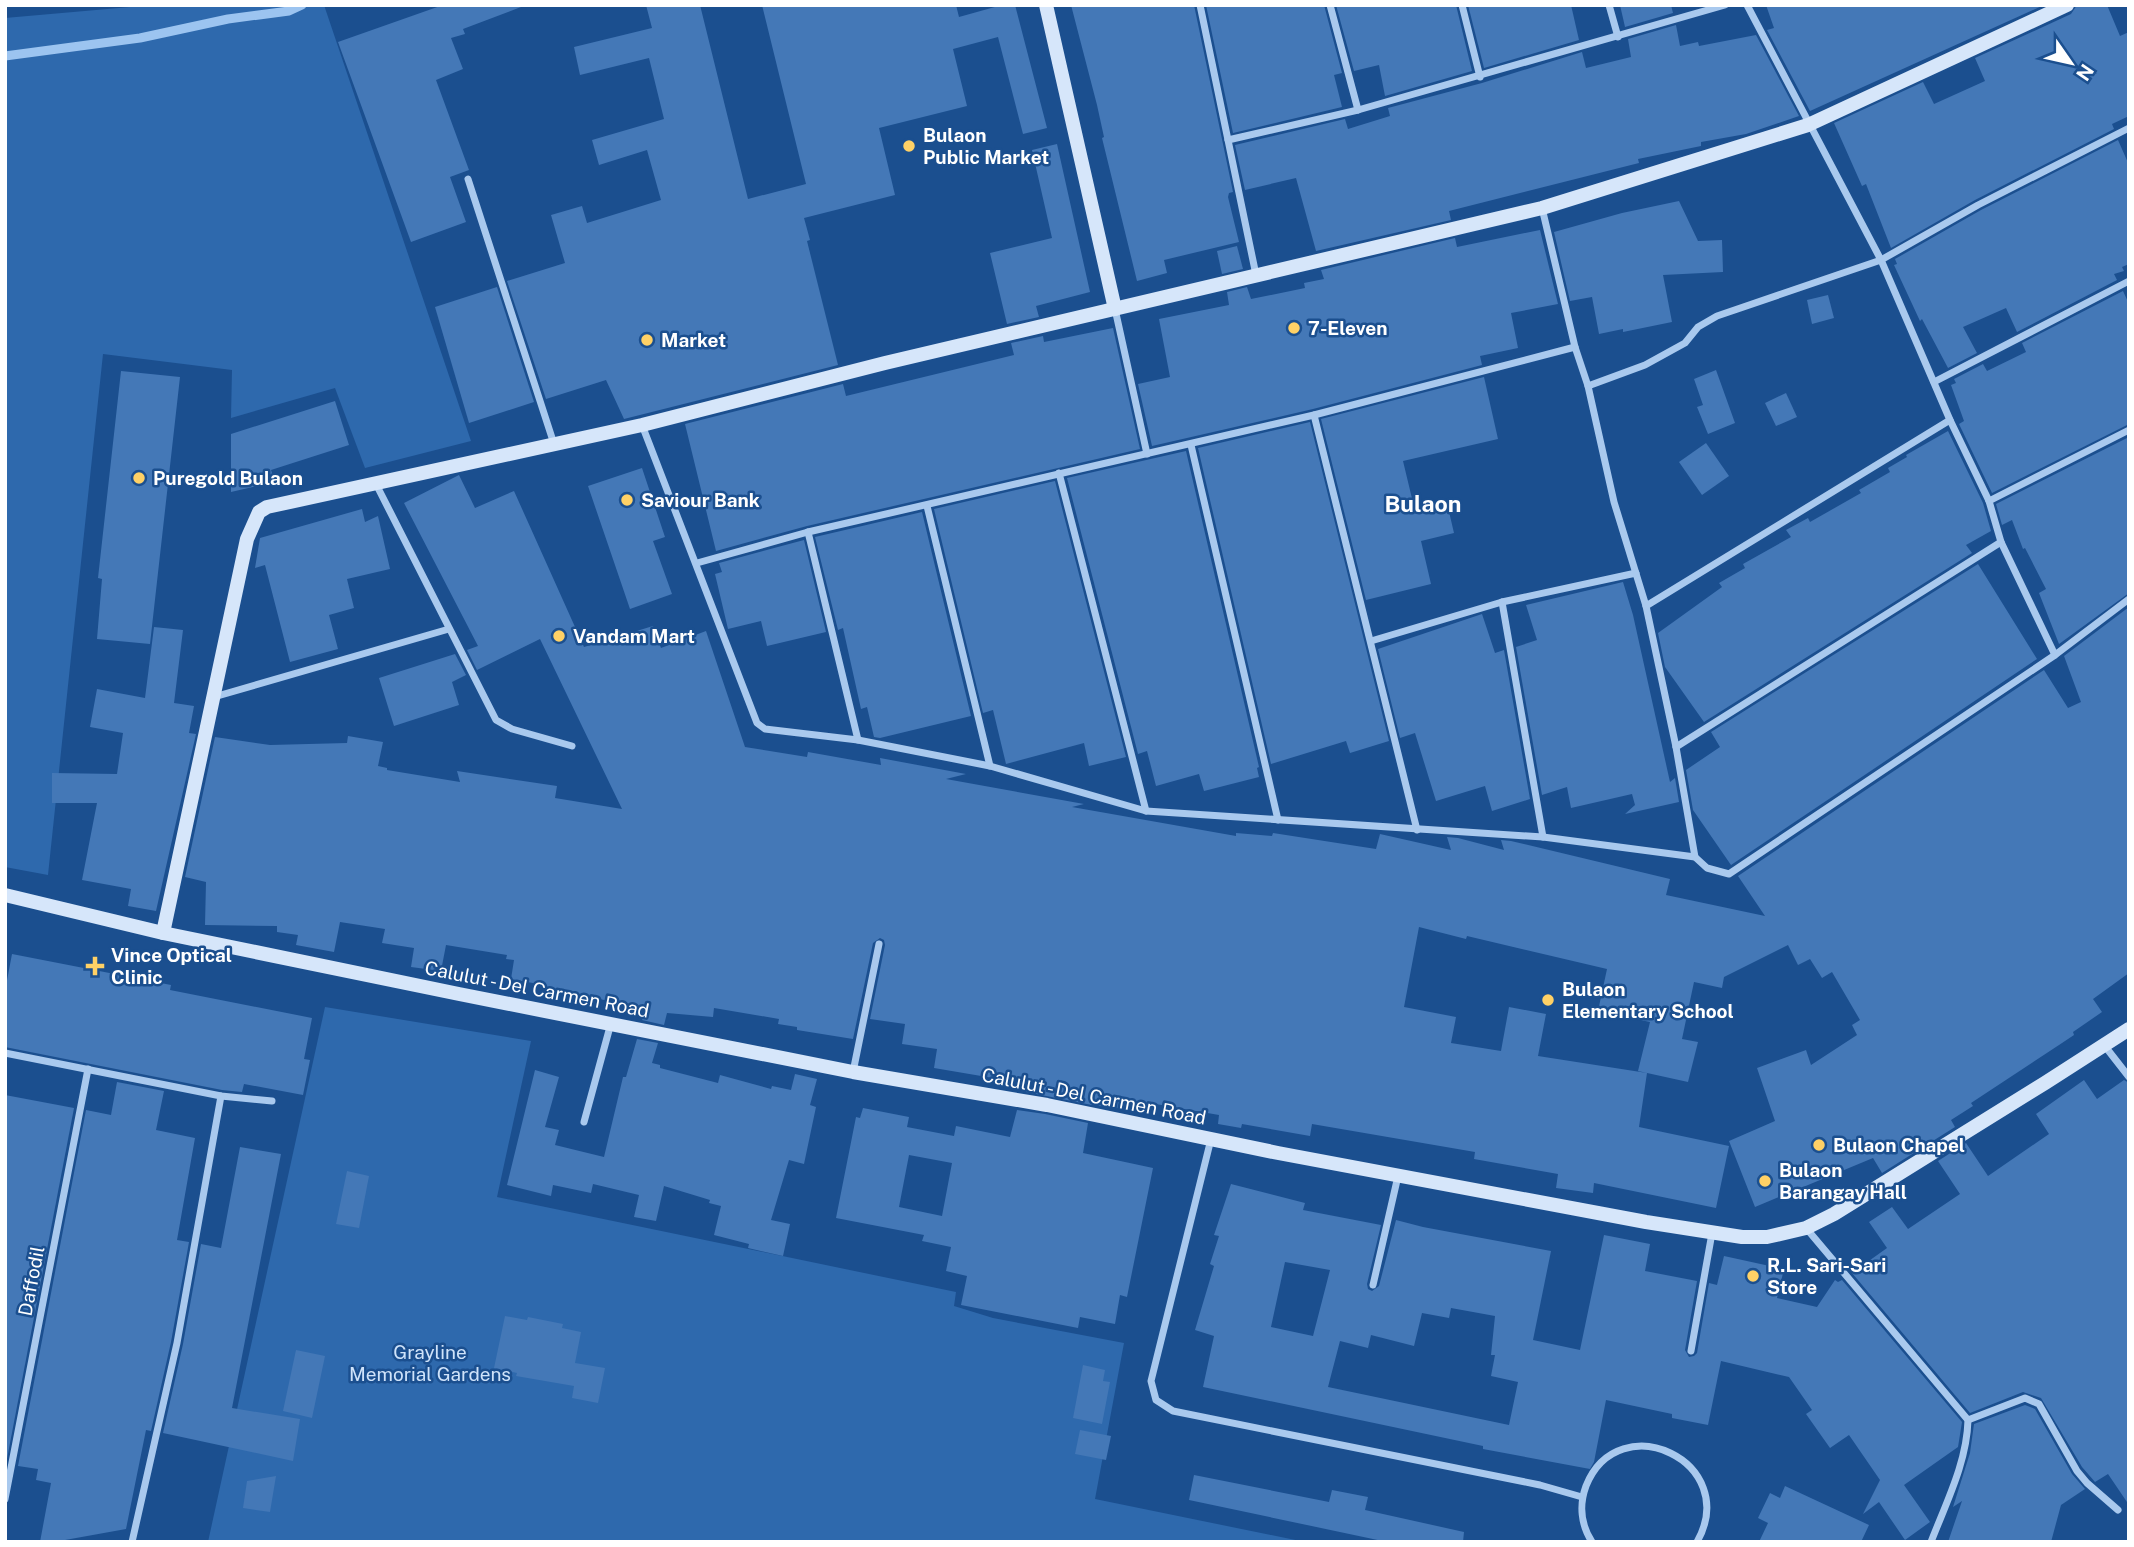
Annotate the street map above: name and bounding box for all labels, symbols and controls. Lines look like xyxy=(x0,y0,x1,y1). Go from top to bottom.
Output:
north arrow xyxy=(2036,28,2106,98)
text: N xyxy=(2072,60,2098,85)
place label: Bulaon Public Market xyxy=(923,124,1049,168)
marker: Bulaon Public Market xyxy=(901,138,917,154)
place label: 7-Eleven xyxy=(1308,317,1387,339)
marker: 7-Eleven xyxy=(1286,320,1302,336)
place label: Market xyxy=(661,329,726,351)
marker: Market xyxy=(639,332,655,348)
place label: Puregold Bulaon xyxy=(153,467,303,489)
marker: Puregold Bulaon xyxy=(131,470,147,486)
place label: Saviour Bank xyxy=(641,489,760,511)
district label: Bulaon xyxy=(1385,490,1461,517)
marker: Saviour Bank xyxy=(619,492,635,508)
place label: Vandam Mart xyxy=(573,625,695,647)
marker: Vandam Mart xyxy=(551,628,567,644)
place label: Vince Optical Clinic xyxy=(111,944,232,988)
marker: Vince Optical Clinic xyxy=(85,956,105,976)
street label: Calulut - Del Carmen Road xyxy=(423,956,651,1022)
place label: Bulaon Elementary School xyxy=(1562,978,1734,1022)
marker: Bulaon Elementary School xyxy=(1540,992,1556,1008)
street label: Calulut - Del Carmen Road xyxy=(980,1063,1208,1129)
place label: Bulaon Chapel xyxy=(1833,1134,1965,1156)
marker: Bulaon Chapel xyxy=(1811,1137,1827,1153)
place label: Bulaon Barangay Hall xyxy=(1779,1159,1907,1203)
marker: Bulaon Barangay Hall xyxy=(1757,1173,1773,1189)
street label: Daffodil xyxy=(13,1244,49,1318)
place label: R.L. Sari-Sari Store xyxy=(1767,1254,1886,1298)
marker: R.L. Sari-Sari Store xyxy=(1745,1268,1761,1284)
park label: Grayline Memorial Gardens xyxy=(349,1341,511,1385)

